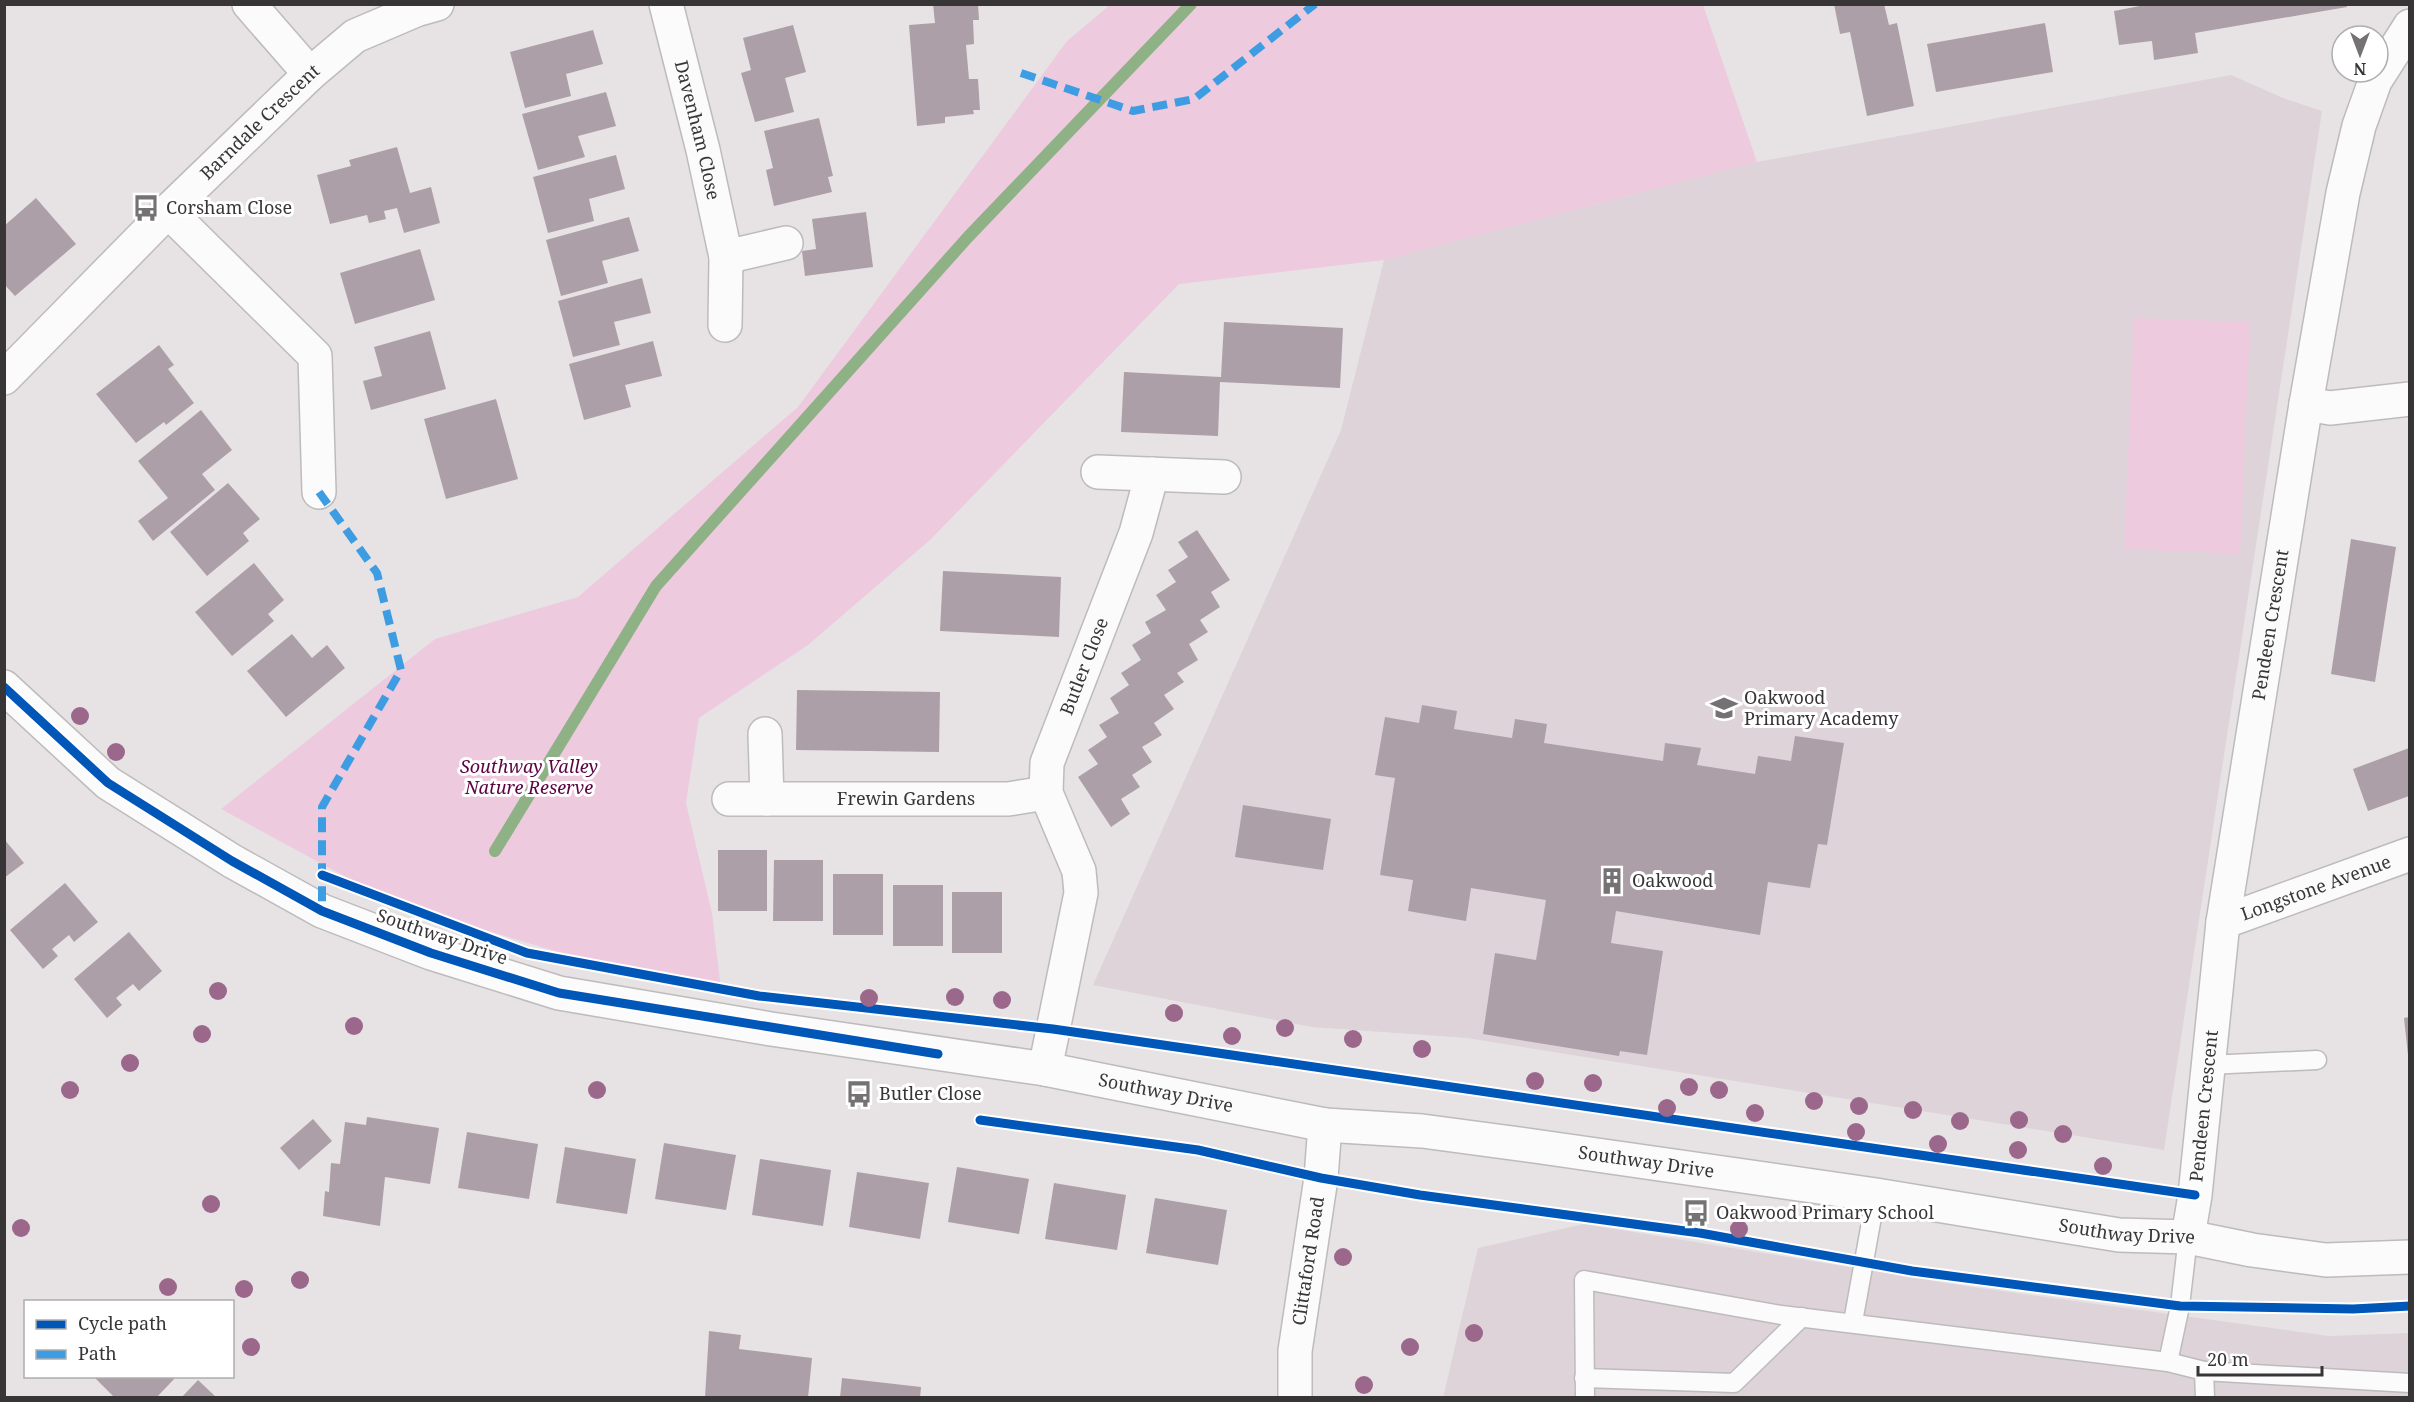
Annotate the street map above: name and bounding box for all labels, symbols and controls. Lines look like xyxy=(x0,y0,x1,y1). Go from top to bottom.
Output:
north arrow xyxy=(2330,24,2390,84)
street label: Davenham Close xyxy=(670,57,726,202)
street label: Barndale Crescent xyxy=(195,58,324,185)
text: N xyxy=(2353,58,2366,80)
bus stop icon: Corsham Close xyxy=(131,193,161,223)
place label: Corsham Close xyxy=(166,195,292,219)
street label: Pendeen Crescent xyxy=(2246,547,2294,702)
street label: Butler Close xyxy=(1054,614,1113,718)
place label: Oakwood Primary Academy xyxy=(1744,685,1899,730)
school or university icon: Oakwood Primary Academy xyxy=(1709,693,1739,723)
park label: Southway Valley Nature Reserve xyxy=(460,754,598,799)
street label: Frewin Gardens xyxy=(837,786,975,810)
street label: Longstone Avenue xyxy=(2237,849,2394,926)
building icon: Oakwood xyxy=(1597,866,1627,896)
place label: Oakwood xyxy=(1632,868,1713,892)
street label: Southway Drive xyxy=(374,902,511,970)
street label: Pendeen Crescent xyxy=(2183,1029,2223,1183)
street label: Southway Drive xyxy=(1096,1067,1235,1117)
bus stop icon: Butler Close xyxy=(844,1079,874,1109)
place label: Butler Close xyxy=(879,1081,982,1105)
street label: Southway Drive xyxy=(1577,1140,1716,1183)
street label: Clittaford Road xyxy=(1286,1195,1329,1327)
bus stop icon: Oakwood Primary School xyxy=(1681,1198,1711,1228)
place label: Oakwood Primary School xyxy=(1716,1200,1934,1224)
street label: Southway Drive xyxy=(2057,1212,2198,1249)
legend xyxy=(24,1300,234,1378)
text: Cycle path xyxy=(78,1311,167,1335)
scale bar xyxy=(2198,1339,2322,1377)
text: Path xyxy=(78,1341,117,1365)
text: 20 m xyxy=(2207,1347,2249,1371)

